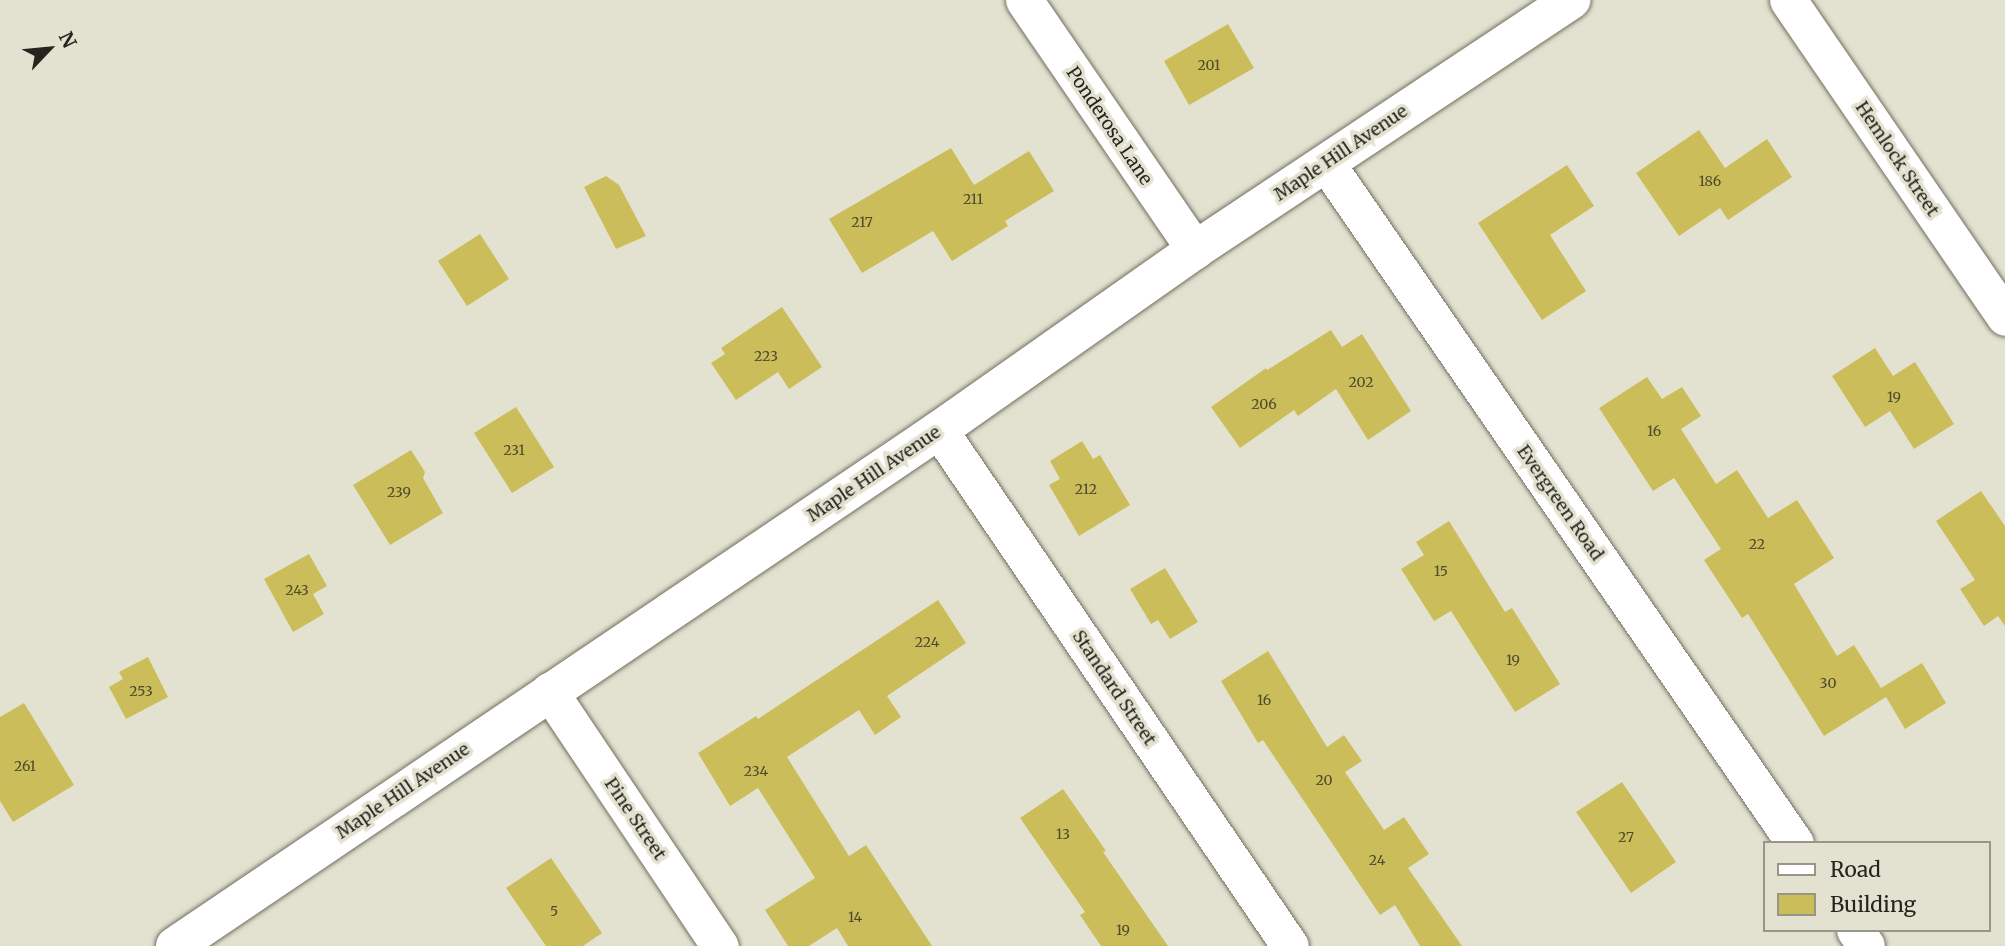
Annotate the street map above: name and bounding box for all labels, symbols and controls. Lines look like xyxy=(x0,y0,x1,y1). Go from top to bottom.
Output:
north arrow xyxy=(14,14,84,84)
text: N xyxy=(54,28,82,52)
house number: 201 xyxy=(1198,57,1220,73)
street label: Ponderosa Lane xyxy=(1061,63,1157,189)
street label: Hemlock Street xyxy=(1851,97,1943,221)
street label: Maple Hill Avenue xyxy=(1270,100,1412,206)
house number: 186 xyxy=(1699,173,1721,189)
house number: 211 xyxy=(963,191,983,207)
house number: 217 xyxy=(851,214,873,230)
house number: 223 xyxy=(754,348,778,364)
house number: 202 xyxy=(1349,374,1373,390)
house number: 19 xyxy=(1887,389,1901,405)
house number: 206 xyxy=(1251,396,1277,412)
street label: Maple Hill Avenue xyxy=(803,421,945,527)
house number: 16 xyxy=(1647,423,1661,439)
street label: Evergreen Road xyxy=(1512,441,1608,565)
house number: 231 xyxy=(503,442,525,458)
house number: 212 xyxy=(1075,481,1097,497)
house number: 239 xyxy=(387,484,411,500)
house number: 22 xyxy=(1749,536,1765,552)
house number: 15 xyxy=(1434,563,1448,579)
house number: 243 xyxy=(285,582,309,598)
street label: Standard Street xyxy=(1068,626,1160,750)
house number: 224 xyxy=(915,634,939,650)
house number: 19 xyxy=(1506,652,1520,668)
house number: 30 xyxy=(1820,675,1836,691)
house number: 253 xyxy=(129,683,153,699)
house number: 16 xyxy=(1257,692,1271,708)
street label: Maple Hill Avenue xyxy=(332,738,474,844)
house number: 261 xyxy=(14,758,36,774)
house number: 234 xyxy=(744,763,768,779)
house number: 20 xyxy=(1315,772,1333,788)
street label: Pine Street xyxy=(600,774,670,864)
house number: 13 xyxy=(1056,826,1070,842)
house number: 27 xyxy=(1618,829,1634,845)
legend xyxy=(1764,841,1991,932)
house number: 24 xyxy=(1369,852,1385,868)
text: Road xyxy=(1830,856,1881,883)
text: Building xyxy=(1830,891,1916,918)
house number: 5 xyxy=(550,903,558,919)
house number: 14 xyxy=(848,909,862,925)
house number: 19 xyxy=(1116,922,1130,938)

